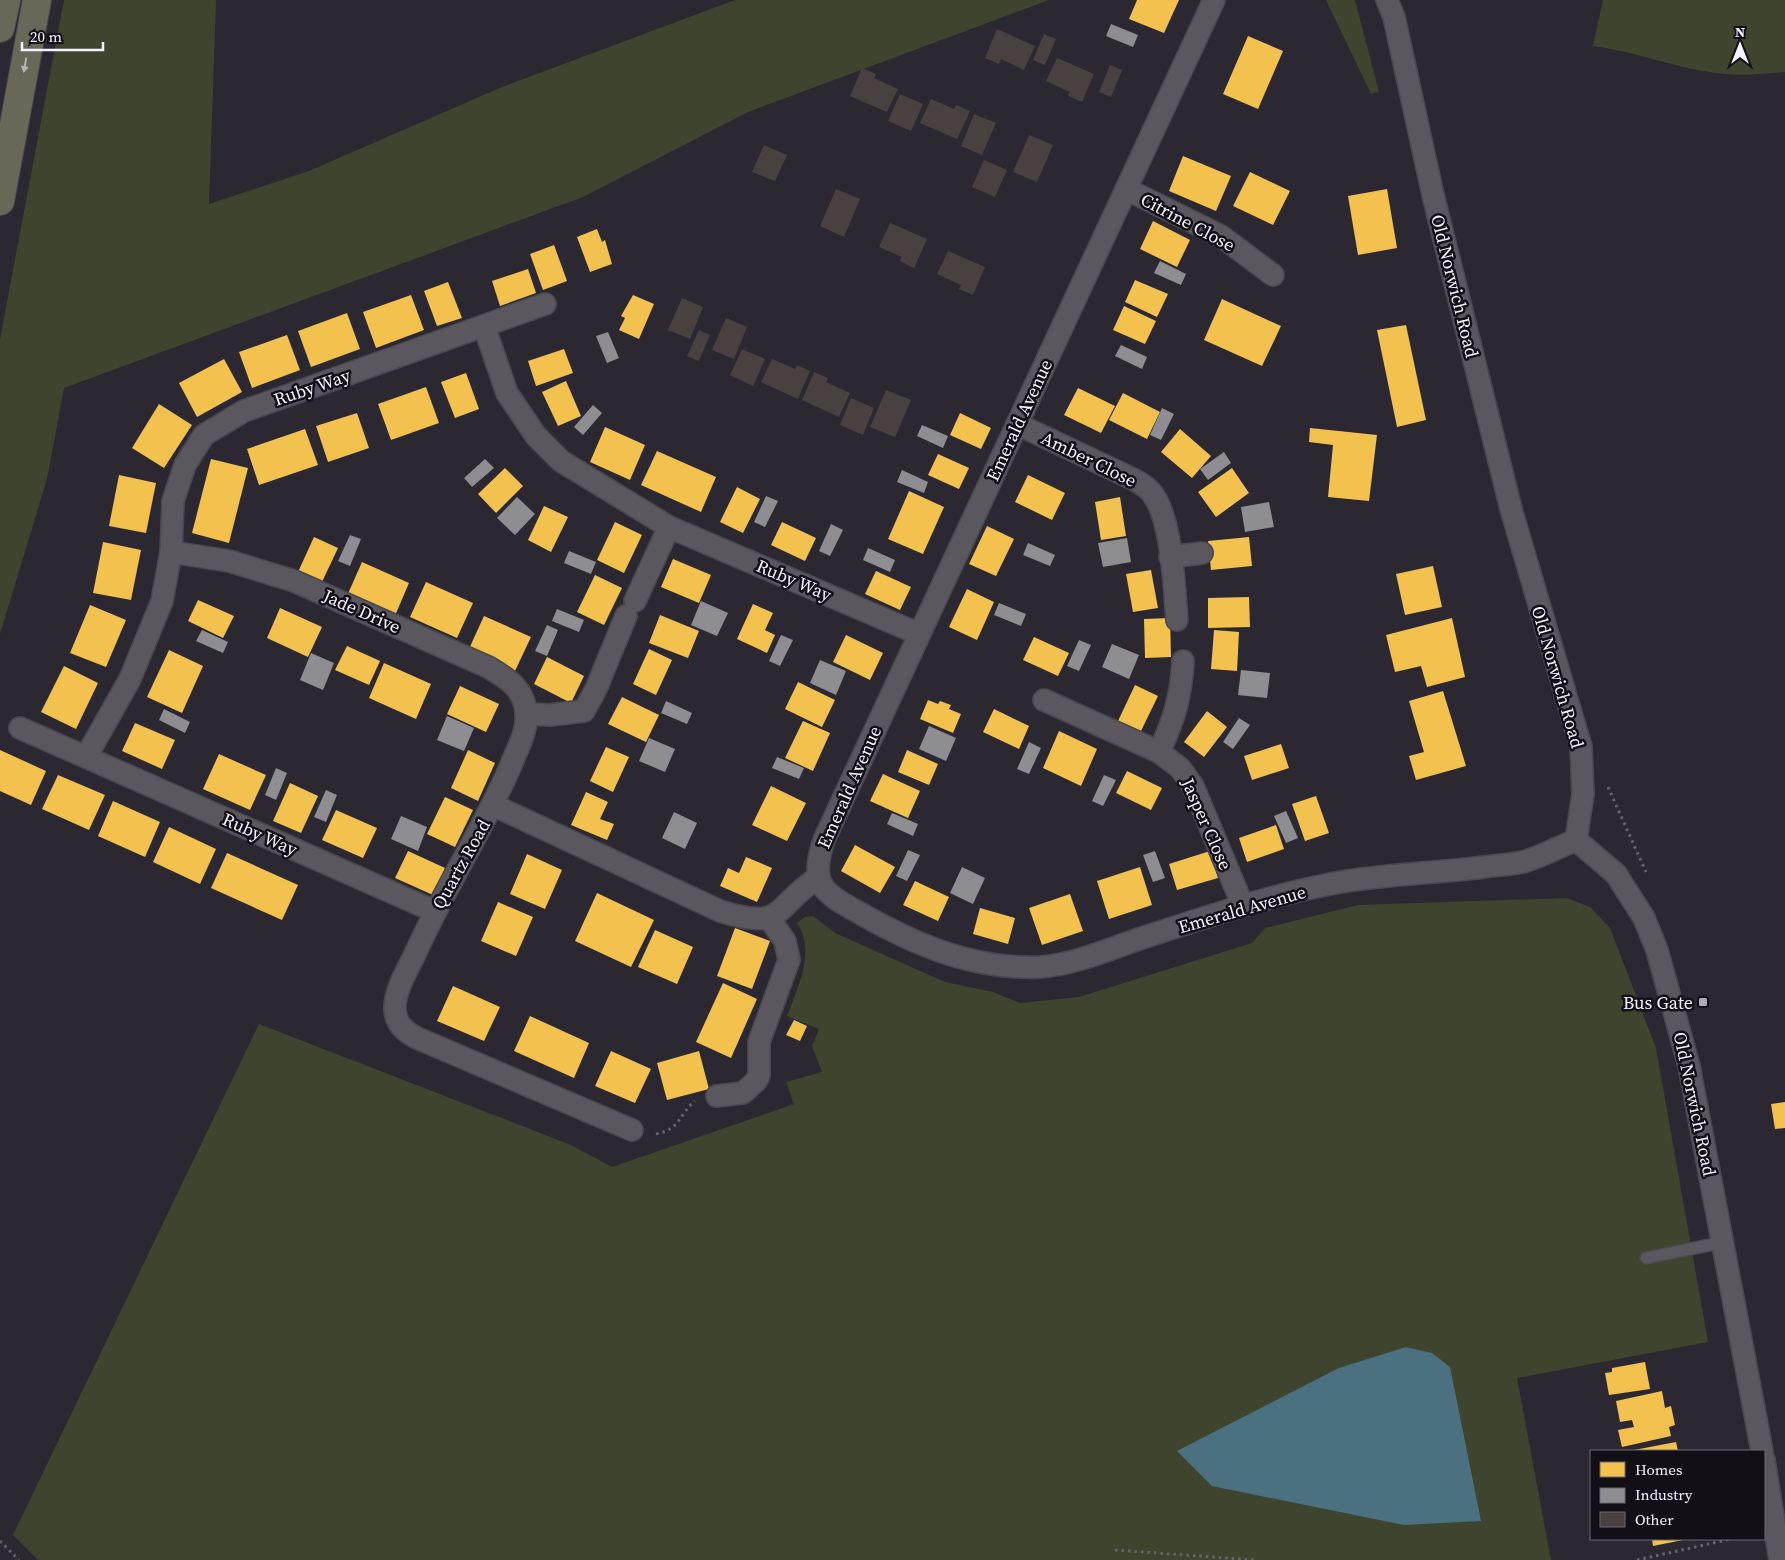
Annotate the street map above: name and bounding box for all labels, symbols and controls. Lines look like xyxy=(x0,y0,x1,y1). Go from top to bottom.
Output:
scale bar xyxy=(22,20,104,52)
north arrow xyxy=(1715,20,1765,70)
text: N xyxy=(1735,22,1745,42)
text: 20 m xyxy=(30,26,62,47)
one-way arrow xyxy=(21,58,29,73)
street label: Citrine Close xyxy=(1136,187,1240,257)
street label: Old Norwich Road xyxy=(1425,212,1485,360)
street label: Emerald Avenue xyxy=(980,355,1058,485)
street label: Ruby Way xyxy=(270,362,354,412)
street label: Amber Close xyxy=(1037,425,1141,493)
street label: Ruby Way xyxy=(753,553,836,607)
street label: Jade Drive xyxy=(318,582,405,639)
street label: Old Norwich Road xyxy=(1526,603,1590,751)
street label: Emerald Avenue xyxy=(811,722,887,852)
street label: Jasper Close xyxy=(1175,773,1238,874)
street label: Ruby Way xyxy=(219,806,302,862)
street label: Quartz Road xyxy=(426,815,496,913)
street label: Emerald Avenue xyxy=(1175,879,1309,939)
place label: Bus Gate xyxy=(1623,990,1693,1015)
marker: Bus Gate xyxy=(1697,996,1709,1008)
street label: Old Norwich Road xyxy=(1668,1030,1722,1178)
legend xyxy=(1590,1450,1765,1540)
text: Homes xyxy=(1635,1459,1682,1480)
text: Industry xyxy=(1635,1484,1693,1505)
text: Other xyxy=(1635,1509,1674,1530)

